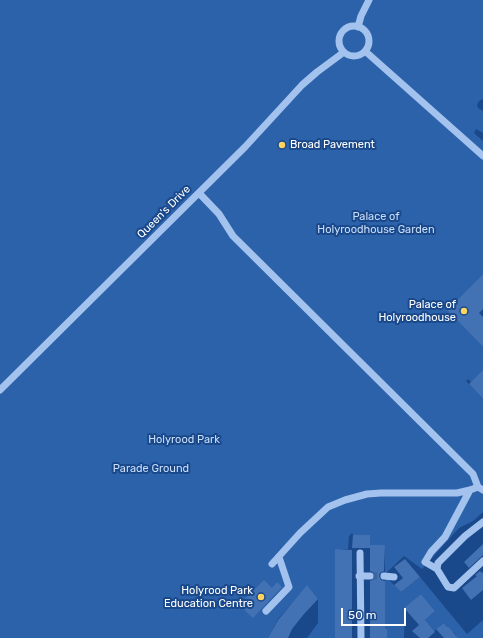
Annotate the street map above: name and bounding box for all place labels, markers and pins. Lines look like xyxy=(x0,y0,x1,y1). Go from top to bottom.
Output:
place label: Broad Pavement xyxy=(290,138,375,152)
marker: Broad Pavement xyxy=(277,140,287,150)
place label: Palace of Holyroodhouse xyxy=(378,298,456,324)
marker: Palace of Holyroodhouse xyxy=(459,306,469,316)
place label: Holyrood Park Education Centre xyxy=(164,584,253,610)
marker: Holyrood Park Education Centre xyxy=(256,592,266,602)

